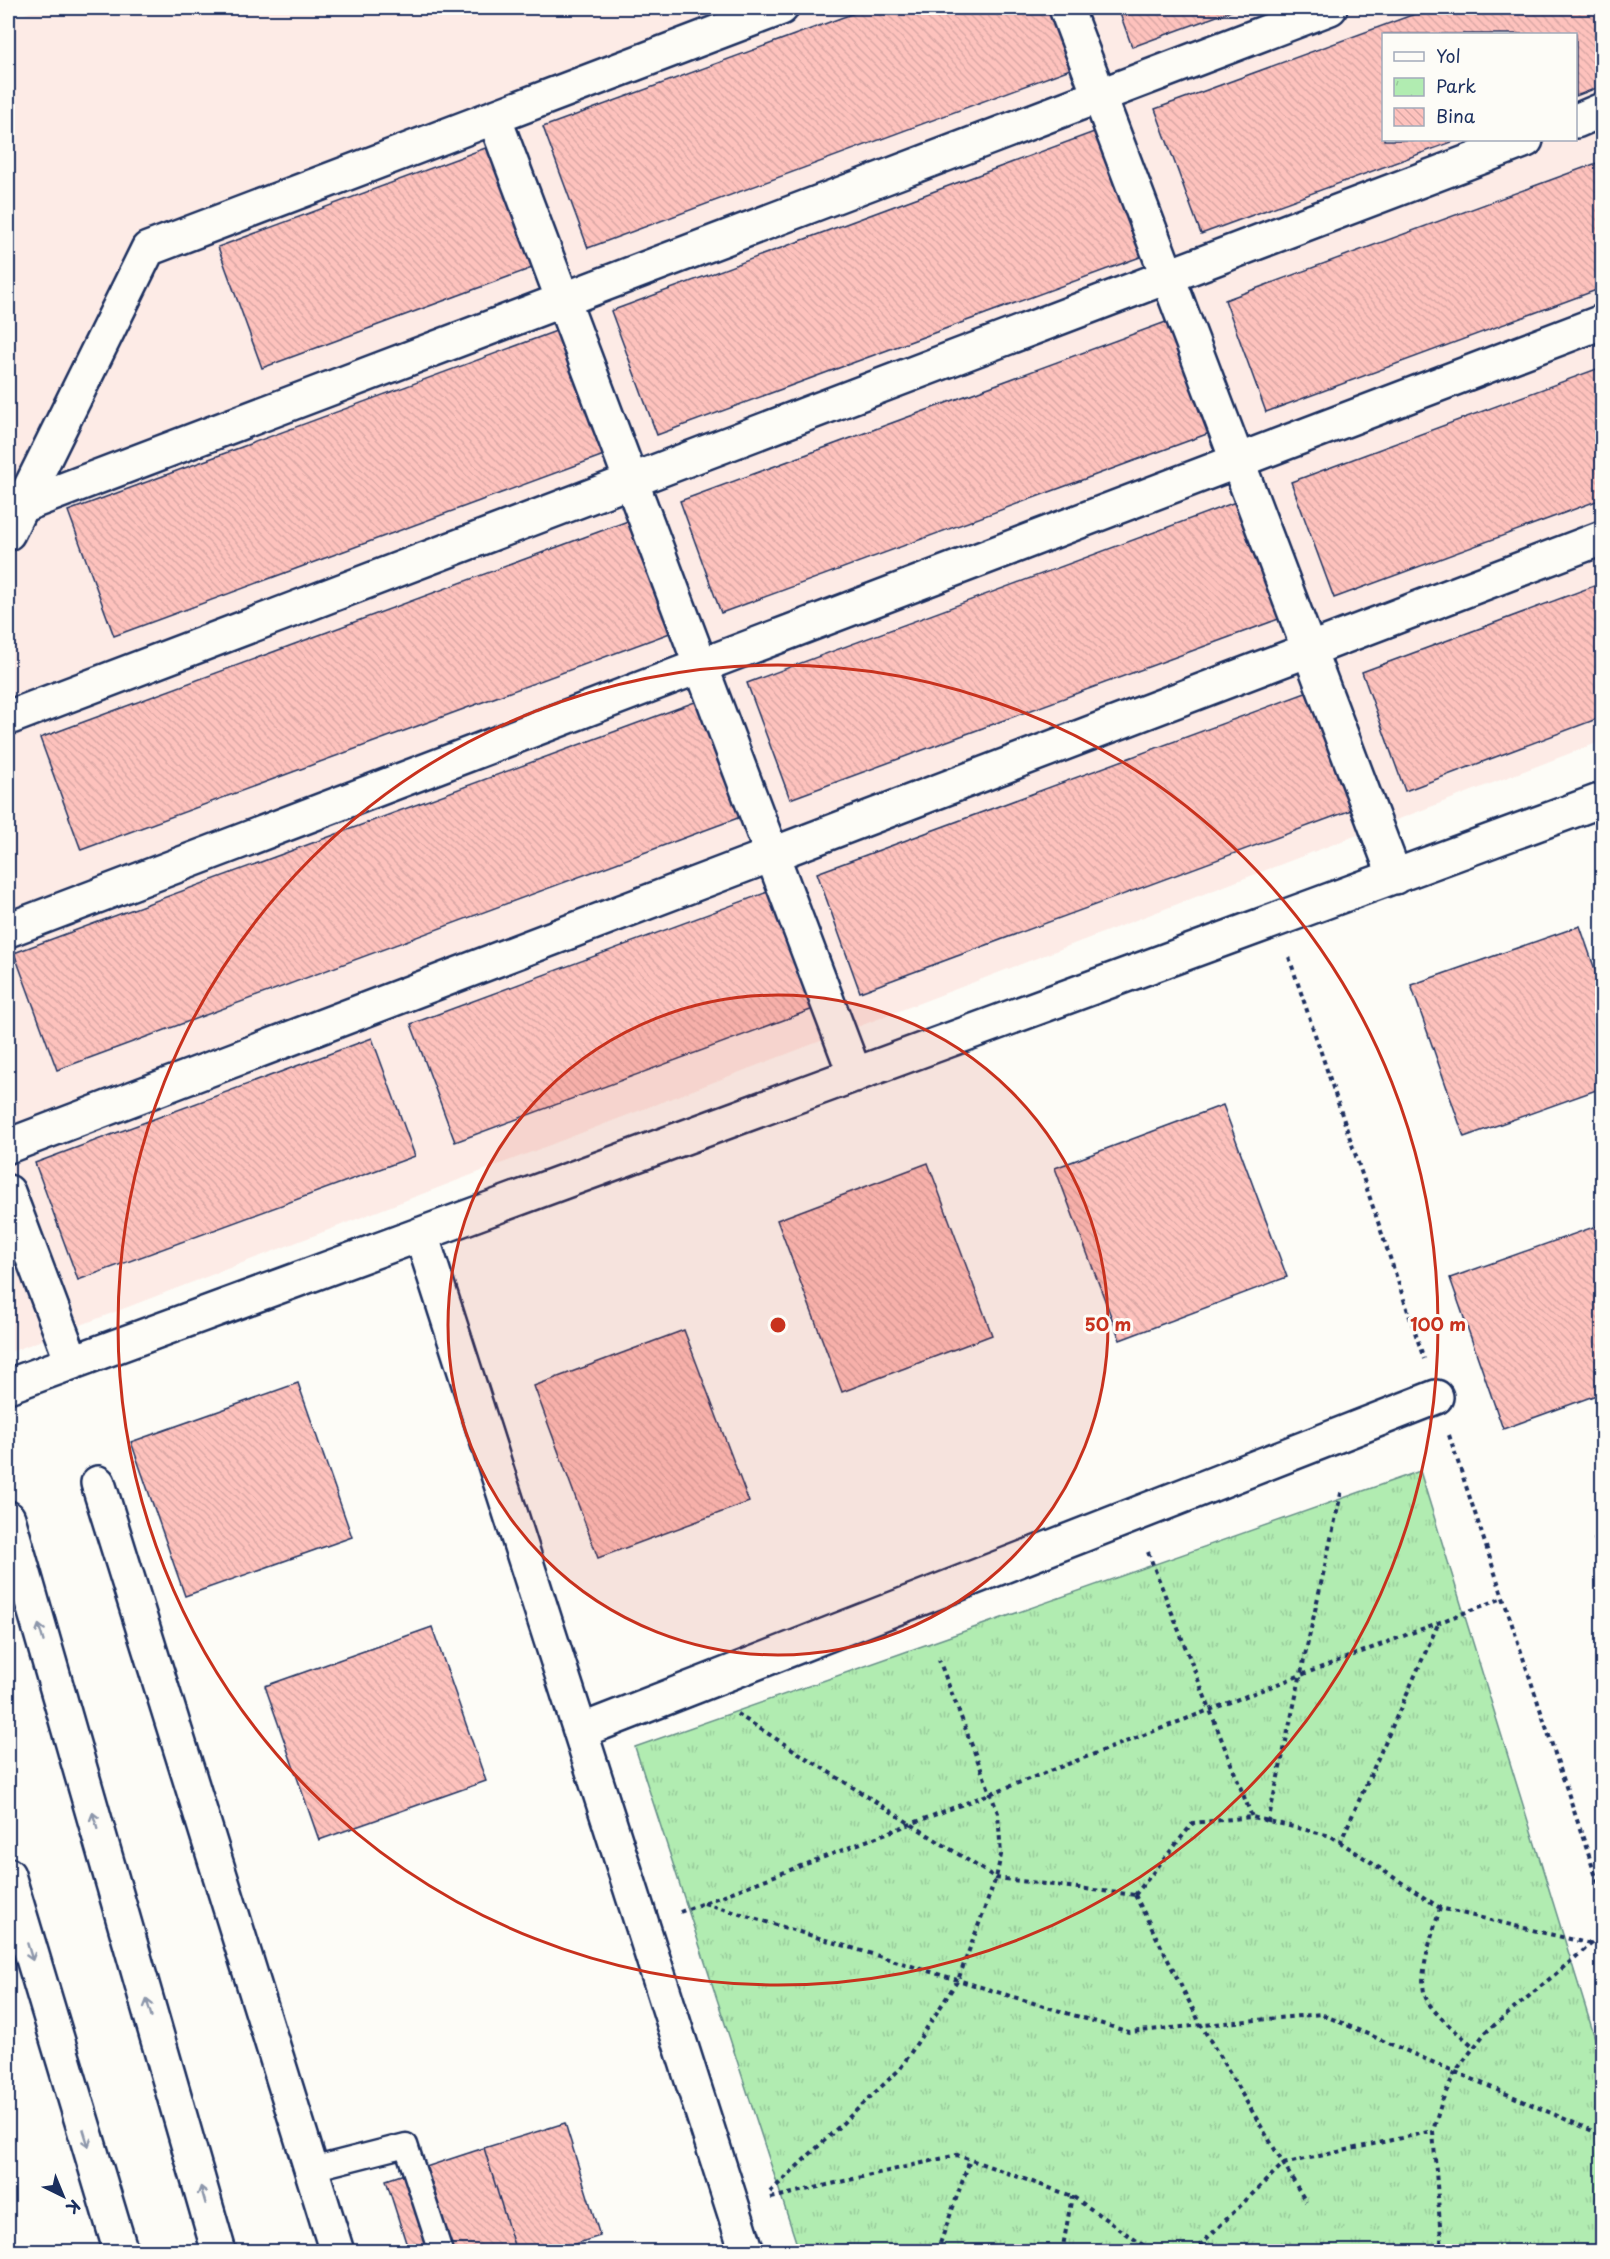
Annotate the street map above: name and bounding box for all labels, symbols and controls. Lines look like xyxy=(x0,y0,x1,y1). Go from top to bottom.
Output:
legend xyxy=(1382,33,1577,141)
text: Yol xyxy=(1436,42,1461,69)
text: Park xyxy=(1436,72,1476,99)
text: Bina xyxy=(1436,102,1476,129)
text: 50 m xyxy=(1085,1310,1131,1337)
text: 100 m xyxy=(1410,1310,1466,1337)
centre of rings xyxy=(768,1315,788,1335)
one-way arrow xyxy=(34,1624,46,1643)
one-way arrow xyxy=(89,1811,100,1830)
one-way arrow xyxy=(25,1942,36,1961)
one-way arrow xyxy=(143,1999,154,2018)
one-way arrow xyxy=(81,2128,92,2147)
north arrow xyxy=(33,2166,93,2226)
one-way arrow xyxy=(197,2186,208,2205)
text: K xyxy=(61,2195,86,2221)

